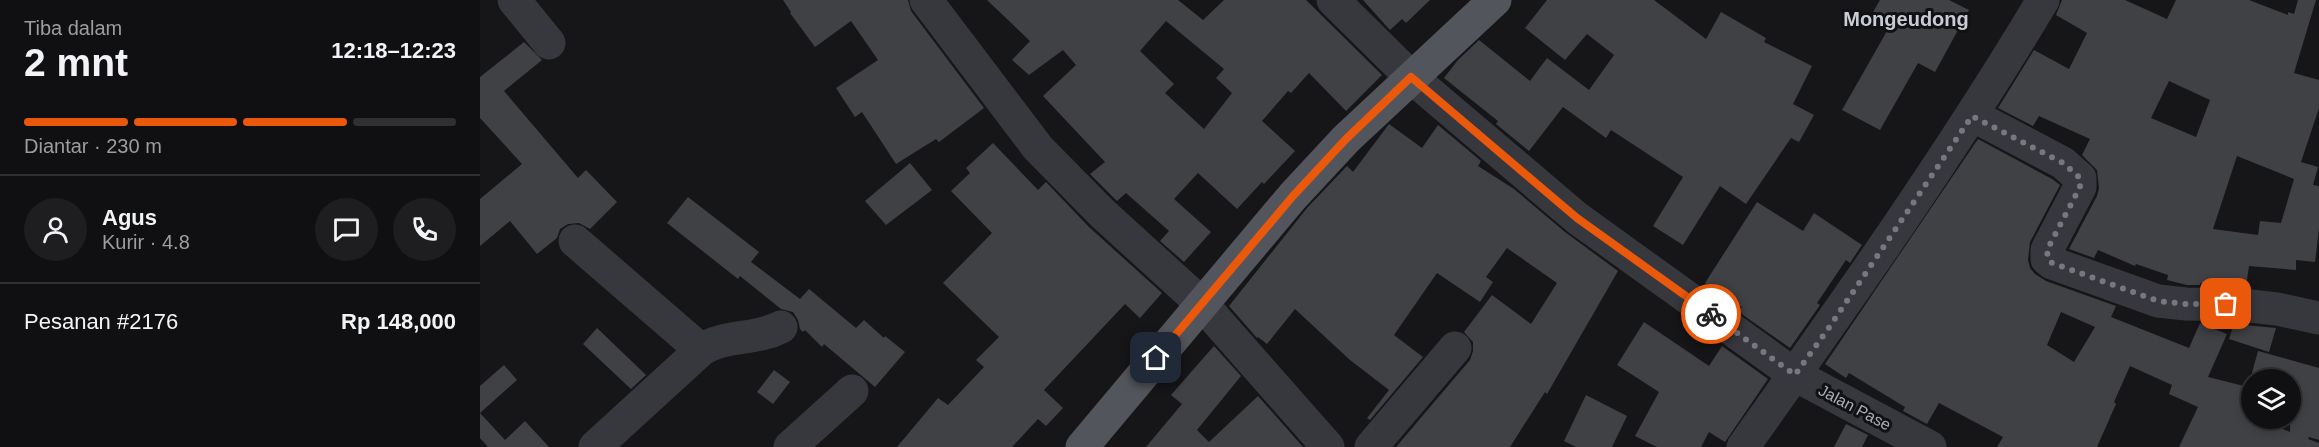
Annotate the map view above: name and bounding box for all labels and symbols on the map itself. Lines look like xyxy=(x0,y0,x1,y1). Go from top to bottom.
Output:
district label: Mongeudong xyxy=(1843,8,1969,30)
pin xyxy=(2200,278,2251,329)
courier xyxy=(1681,284,1741,344)
pin xyxy=(1130,332,1181,383)
street label: Jalan Pase xyxy=(1816,381,1894,434)

